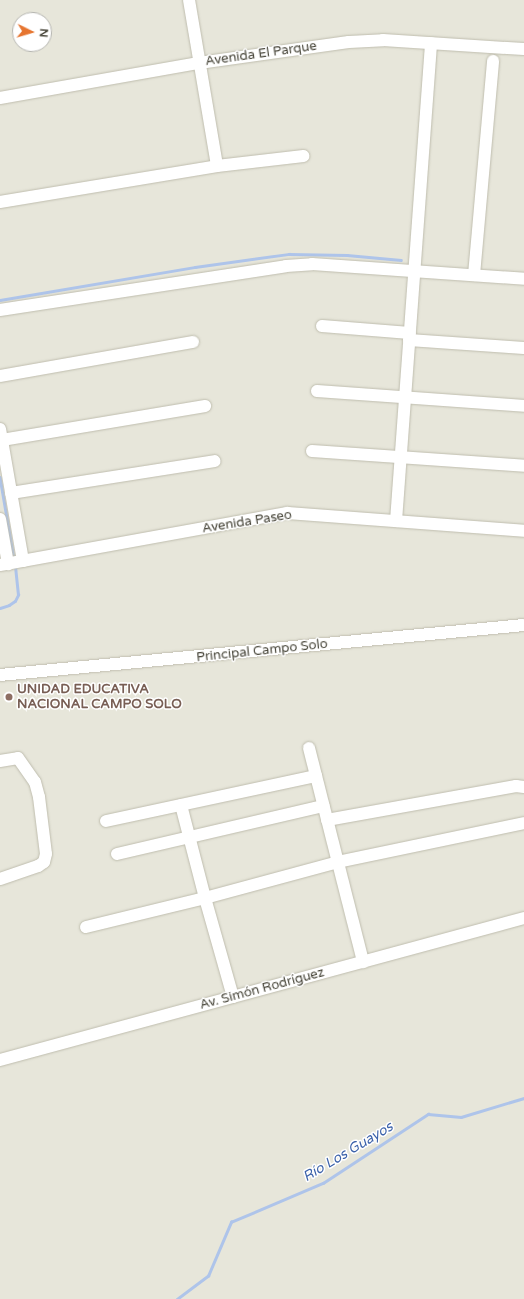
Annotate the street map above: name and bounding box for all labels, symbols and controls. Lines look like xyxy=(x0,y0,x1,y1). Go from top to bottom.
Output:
north arrow xyxy=(12,12,52,52)
text: N xyxy=(37,28,50,38)
street label: Avenida El Parque xyxy=(204,38,318,70)
street label: Avenida Paseo xyxy=(201,507,293,537)
street label: Principal Campo Solo xyxy=(196,636,328,666)
place label: UNIDAD EDUCATIVA NACIONAL CAMPO SOLO xyxy=(17,682,182,713)
marker: UNIDAD EDUCATIVA NACIONAL CAMPO SOLO xyxy=(4,692,14,702)
street label: Av. Simón Rodríguez xyxy=(198,965,326,1013)
water label: Río Los Guayos xyxy=(300,1119,396,1185)

